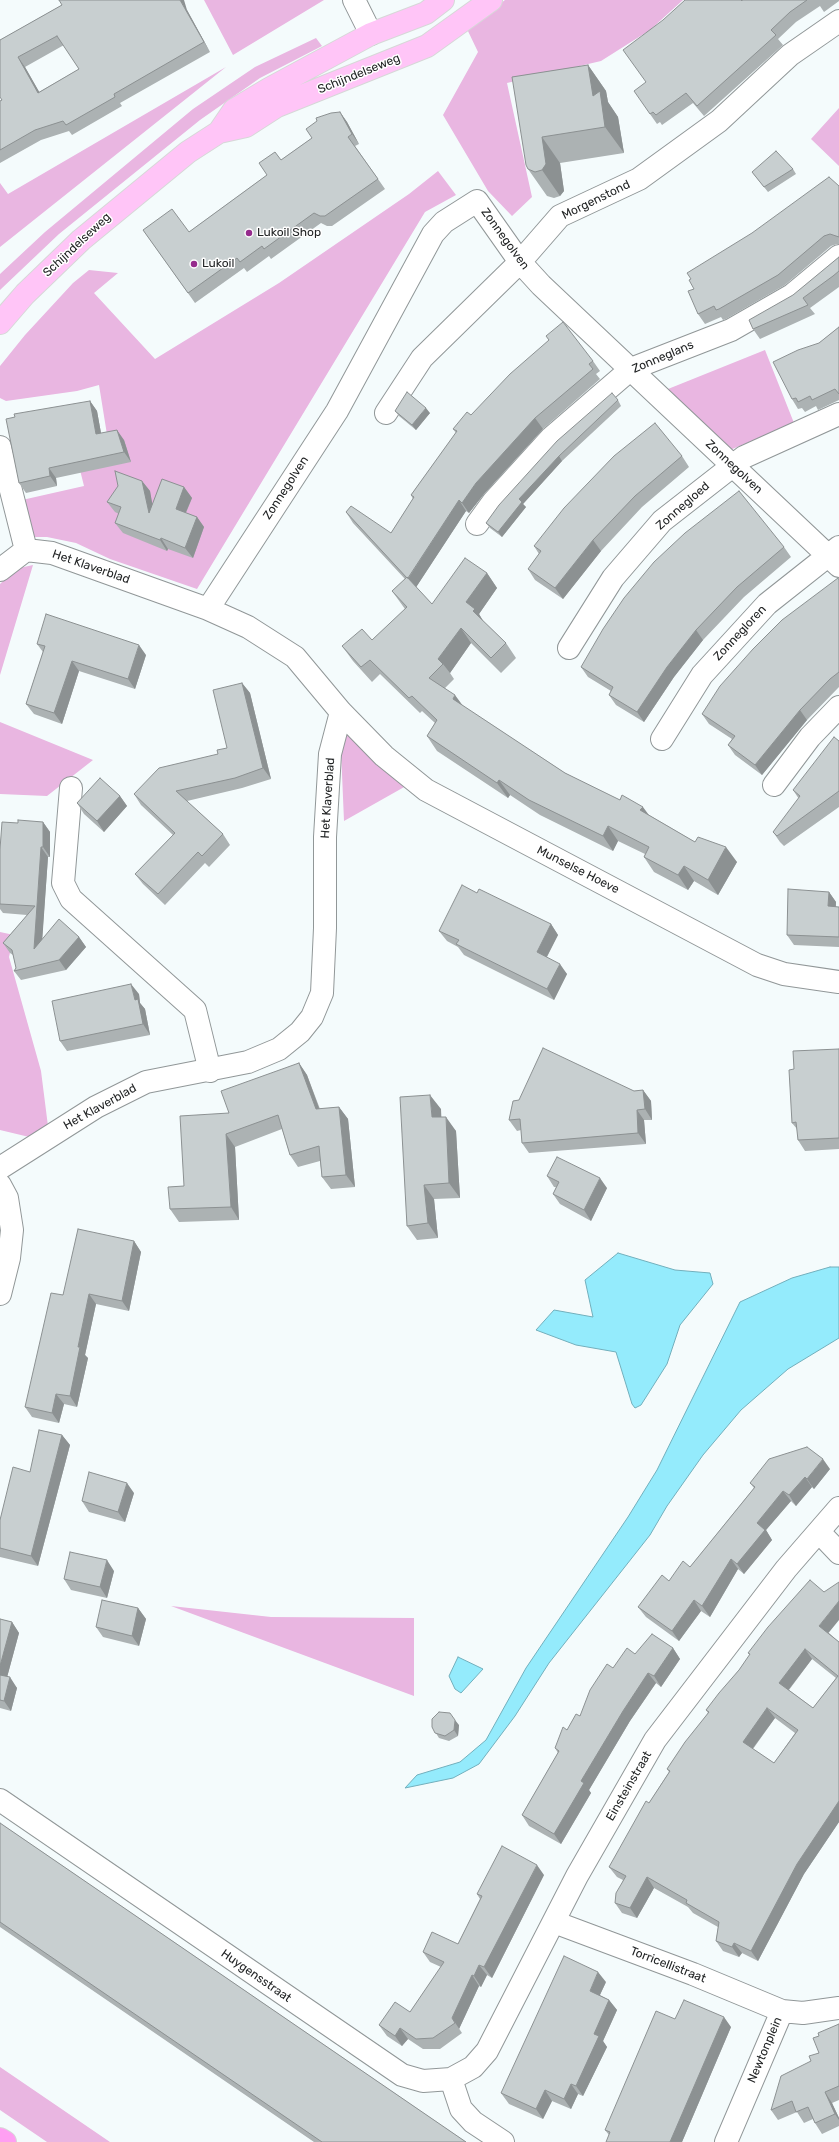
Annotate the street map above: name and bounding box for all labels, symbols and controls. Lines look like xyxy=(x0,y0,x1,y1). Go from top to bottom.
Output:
street label: Schijndelseweg xyxy=(316,51,402,97)
street label: Morgenstond xyxy=(560,177,632,223)
street label: Zonnegolven xyxy=(478,205,532,273)
street label: Schijndelseweg xyxy=(40,210,114,280)
place label: Lukoil Shop xyxy=(257,226,321,240)
marker: Lukoil Shop xyxy=(244,228,254,238)
place label: Lukoil xyxy=(202,257,234,271)
marker: Lukoil xyxy=(189,259,199,269)
street label: Zonneglans xyxy=(630,338,696,376)
street label: Zonnegolven xyxy=(703,437,765,497)
street label: Zonnegolven xyxy=(260,454,312,522)
street label: Zonnegloed xyxy=(653,479,713,533)
street label: Het Klaverblad xyxy=(50,547,132,587)
street label: Zonnegloren xyxy=(711,602,769,664)
street label: Het Klaverblad xyxy=(318,757,338,839)
street label: Munselse Hoeve xyxy=(534,843,622,897)
street label: Het Klaverblad xyxy=(61,1081,139,1133)
street label: Einsteinstraat xyxy=(603,1748,655,1824)
street label: Torricellistraat xyxy=(628,1944,708,1986)
street label: Huygensstraat xyxy=(218,1946,294,2006)
street label: Newtonplein xyxy=(745,2015,785,2085)

